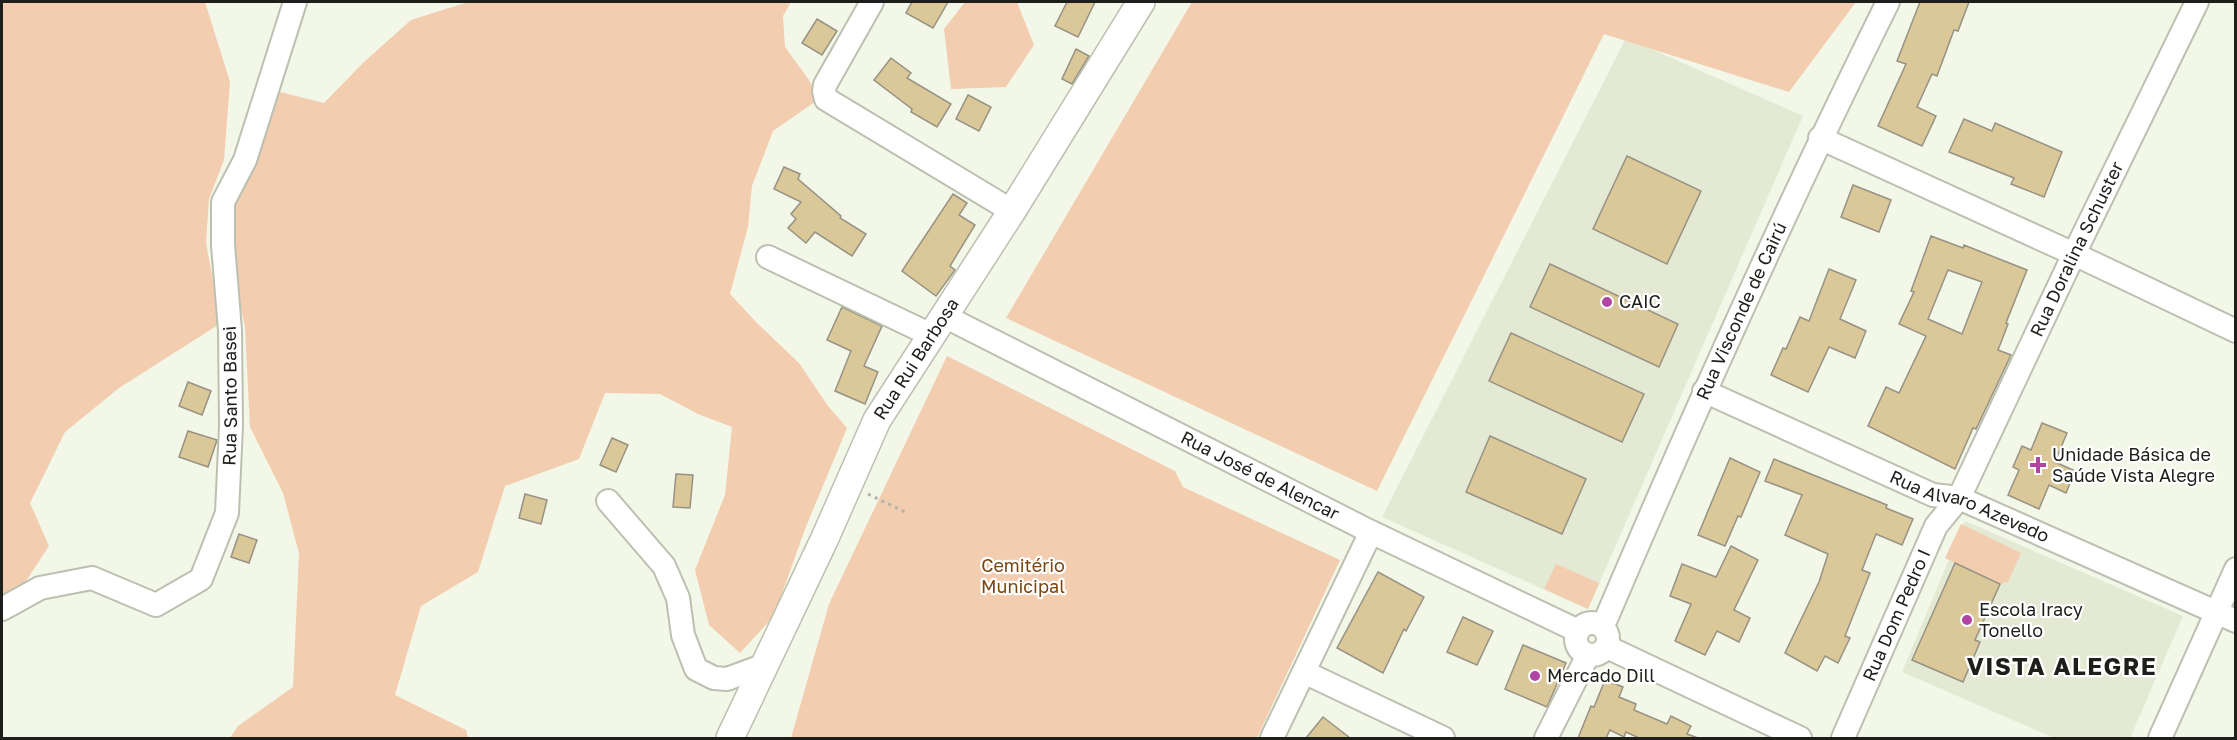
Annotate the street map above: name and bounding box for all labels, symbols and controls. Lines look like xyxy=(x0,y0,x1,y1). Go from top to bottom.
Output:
street label: Rua Doralina Schuster xyxy=(2025,158,2127,340)
street label: Rua Visconde de Cairú xyxy=(1691,218,1791,403)
place label: CAIC xyxy=(1619,290,1661,312)
street label: Rua Rui Barbosa xyxy=(868,293,963,423)
marker: CAIC xyxy=(1600,295,1614,309)
street label: Rua Santo Basei xyxy=(217,325,241,466)
street label: Rua José de Alencar xyxy=(1177,426,1343,524)
place label: Unidade Básica de Saúde Vista Alegre xyxy=(2052,443,2215,486)
marker: Unidade Básica de Saúde Vista Alegre xyxy=(2029,456,2047,474)
street label: Rua Alvaro Azevedo xyxy=(1886,465,2053,547)
street label: Rua Dom Pedro I xyxy=(1857,545,1935,684)
park label: Cemitério Municipal xyxy=(981,554,1065,597)
place label: Escola Iracy Tonello xyxy=(1979,598,2083,641)
marker: Escola Iracy Tonello xyxy=(1960,613,1974,627)
district label: VISTA ALEGRE xyxy=(1967,651,2157,680)
place label: Mercado Dill xyxy=(1547,664,1655,686)
marker: Mercado Dill xyxy=(1528,669,1542,683)

